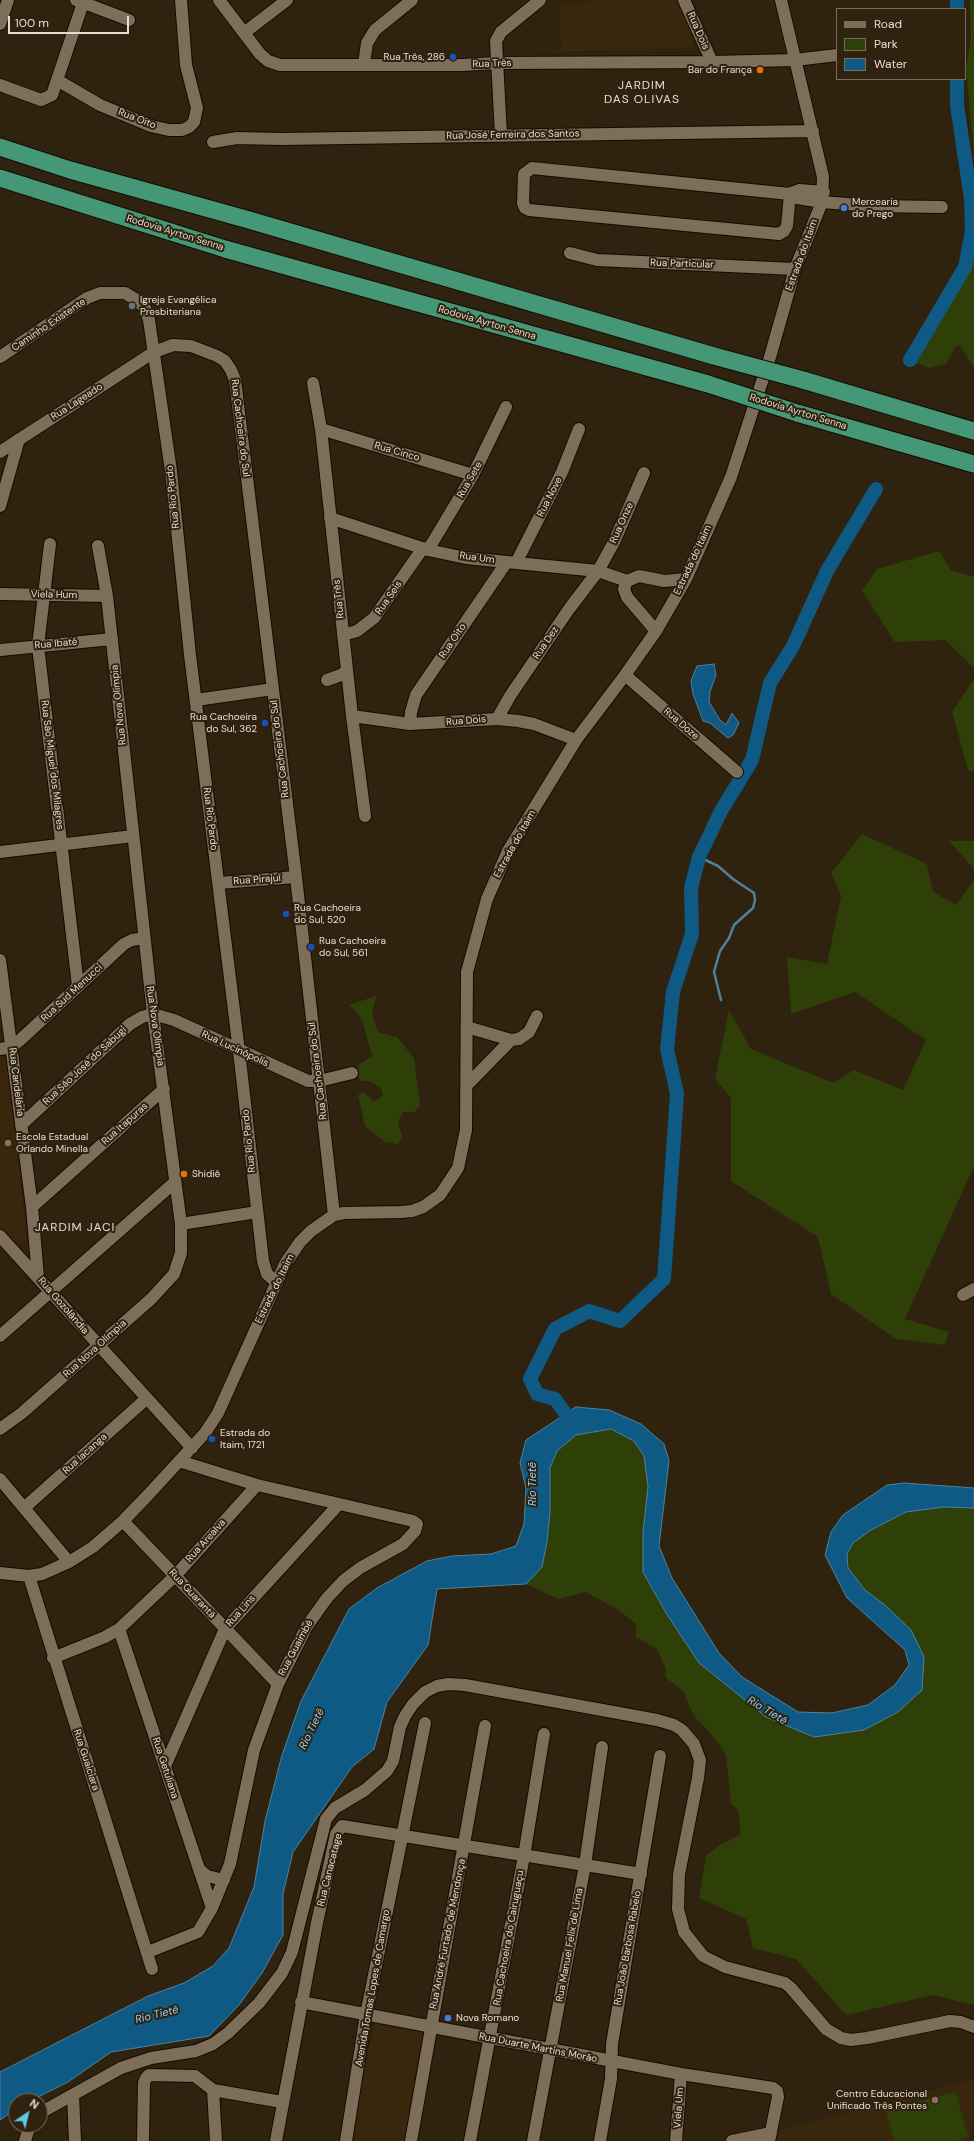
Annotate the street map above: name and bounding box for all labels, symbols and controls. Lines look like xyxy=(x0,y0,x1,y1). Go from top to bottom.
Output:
scale bar xyxy=(10,8,131,34)
legend xyxy=(836,8,966,80)
street label: Rua Dois xyxy=(684,10,712,52)
text: 100 m xyxy=(15,15,49,31)
text: Road xyxy=(874,16,902,32)
text: Park xyxy=(874,36,898,52)
place label: Rua Três, 286 xyxy=(384,51,445,63)
marker: Rua Três, 286 xyxy=(448,52,458,62)
text: Water xyxy=(874,56,907,72)
street label: Rua Três xyxy=(472,57,512,71)
place label: Bar do França xyxy=(688,64,752,76)
marker: Bar do França xyxy=(755,65,765,75)
district label: JARDIM DAS OLIVAS xyxy=(604,79,680,107)
street label: Rua Oito xyxy=(116,106,158,132)
street label: Rua José Ferreira dos Santos xyxy=(446,128,580,142)
place label: Mercearia do Prego xyxy=(852,196,898,220)
marker: Mercearia do Prego xyxy=(839,203,849,213)
street label: Rodovia Ayrton Senna xyxy=(125,212,225,254)
street label: Estrada do Itaim xyxy=(783,217,821,293)
street label: Rua Particular xyxy=(650,257,714,271)
place label: Igreja Evangélica Presbiteriana xyxy=(140,294,216,318)
street label: Caminho Existente xyxy=(10,296,88,354)
marker: Igreja Evangélica Presbiteriana xyxy=(127,301,137,311)
street label: Rodovia Ayrton Senna xyxy=(437,303,537,343)
street label: Rua Cachoeira do Sul xyxy=(228,378,252,478)
street label: Rua Lageado xyxy=(49,381,105,423)
street label: Rodovia Ayrton Senna xyxy=(748,391,848,433)
street label: Rua Cinco xyxy=(373,440,421,464)
street label: Rua Sete xyxy=(455,459,485,501)
street label: Rua Rio Pardo xyxy=(164,465,182,529)
street label: Rua Nove xyxy=(535,475,565,519)
street label: Rua Onze xyxy=(608,501,636,545)
street label: Estrada do Itaim xyxy=(672,523,714,597)
street label: Rua Um xyxy=(459,550,495,566)
street label: Rua Três xyxy=(331,579,347,619)
street label: Rua Seis xyxy=(373,579,405,617)
street label: Viela Hum xyxy=(31,589,77,601)
street label: Rua Oito xyxy=(437,621,469,661)
street label: Rua Dez xyxy=(531,624,561,662)
street label: Rua Ibaté xyxy=(34,636,78,652)
street label: Rua Nova Olímpia xyxy=(109,664,129,746)
street label: Rua Cachoeira do Sul xyxy=(268,699,292,799)
street label: Rua São Miguel dos Milagres xyxy=(38,700,66,830)
street label: Rua Doze xyxy=(661,705,701,743)
place label: Rua Cachoeira do Sul, 362 xyxy=(190,711,257,734)
street label: Rua Dois xyxy=(446,713,486,729)
marker: Rua Cachoeira do Sul, 362 xyxy=(260,718,270,728)
street label: Rua Rio Pardo xyxy=(200,787,220,851)
street label: Estrada do Itaim xyxy=(491,808,539,880)
street label: Rua Pirajuí xyxy=(233,872,281,888)
place label: Rua Cachoeira do Sul, 520 xyxy=(294,902,361,926)
marker: Rua Cachoeira do Sul, 520 xyxy=(281,909,291,919)
place label: Rua Cachoeira do Sul, 561 xyxy=(319,935,386,958)
marker: Rua Cachoeira do Sul, 561 xyxy=(306,942,316,952)
street label: Rua Sud Menucci xyxy=(39,961,105,1025)
street label: Rua Nova Olímpia xyxy=(143,985,167,1067)
street label: Rua Cachoeira do Sul xyxy=(306,1021,330,1121)
street label: Rua São José do Sabugi xyxy=(41,1024,129,1108)
street label: Rua Lucinópolis xyxy=(200,1028,270,1070)
street label: Rua Candelária xyxy=(6,1047,26,1117)
street label: Rua Itapuras xyxy=(100,1100,150,1148)
street label: Rua Rio Pardo xyxy=(240,1109,258,1173)
place label: Escola Estadual Orlando Minella xyxy=(16,1131,88,1154)
marker: Escola Estadual Orlando Minella xyxy=(3,1138,13,1148)
place label: Shidiê xyxy=(192,1168,220,1180)
marker: Shidiê xyxy=(179,1169,189,1179)
district label: JARDIM JACI xyxy=(35,1221,115,1235)
street label: Estrada do Itaim xyxy=(253,1252,297,1326)
street label: Rua Gozolândia xyxy=(35,1275,91,1337)
street label: Rua Nova Olímpia xyxy=(61,1318,129,1380)
place label: Estrada do Itaim, 1721 xyxy=(220,1427,270,1450)
street label: Rua Iacanga xyxy=(60,1431,110,1477)
marker: Estrada do Itaim, 1721 xyxy=(207,1434,217,1444)
water label: Rio Tietê xyxy=(526,1462,540,1506)
street label: Rua Arealva xyxy=(184,1517,228,1565)
street label: Rua Guarantã xyxy=(166,1567,218,1621)
street label: Rua Lins xyxy=(224,1593,258,1629)
street label: Rua Guaimbé xyxy=(276,1618,316,1678)
water label: Rio Tietê xyxy=(745,1694,789,1728)
water label: Rio Tietê xyxy=(296,1706,328,1752)
street label: Rua Guaiciara xyxy=(70,1728,102,1792)
street label: Rua Getuliana xyxy=(149,1736,181,1800)
street label: Rua Canacatage xyxy=(315,1832,345,1908)
street label: Rua André Furtado de Mendonça xyxy=(428,1858,468,2010)
street label: Rua Cachoeira do Cairuguaçu xyxy=(491,1869,527,2007)
street label: Rua Manuel Felix de Lima xyxy=(554,1887,586,2003)
street label: Rua João Barbosa Rabelo xyxy=(612,1890,644,2006)
street label: Avenida Tomas Lopes de Camargo xyxy=(353,1909,393,2067)
water label: Rio Tietê xyxy=(134,2003,180,2027)
place label: Nova Romano xyxy=(456,2012,519,2024)
marker: Nova Romano xyxy=(443,2013,453,2023)
street label: Rua Duarte Martins Morão xyxy=(478,2031,598,2065)
street label: Viela Um xyxy=(672,2087,686,2129)
place label: Centro Educacional Unificado Três Pontes xyxy=(827,2088,927,2112)
north arrow xyxy=(8,2093,48,2133)
marker: Centro Educacional Unificado Três Pontes xyxy=(930,2095,940,2105)
text: N xyxy=(27,2096,42,2112)

